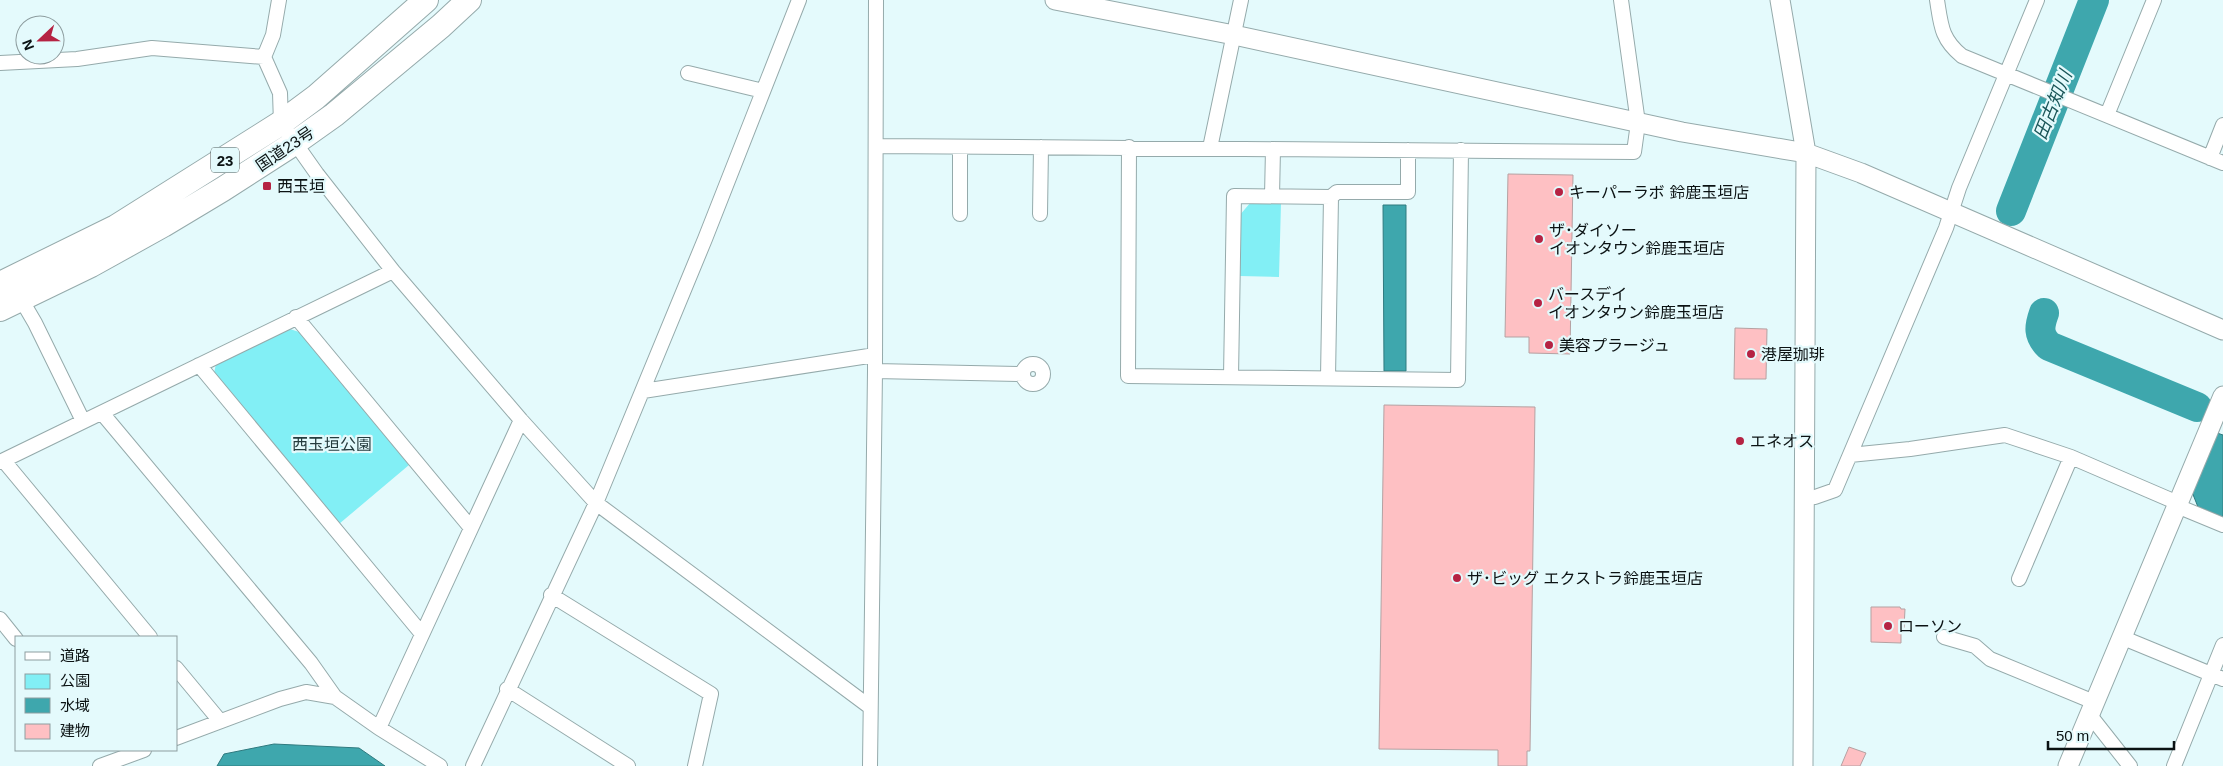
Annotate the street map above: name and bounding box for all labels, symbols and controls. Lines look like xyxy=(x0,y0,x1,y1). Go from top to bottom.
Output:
north arrow xyxy=(15,15,65,65)
text: N xyxy=(19,37,37,53)
water label: 田古知川 xyxy=(2030,66,2077,142)
street label: 国道23号 xyxy=(253,124,317,174)
road number: 23 xyxy=(211,148,239,172)
place label: 西玉垣 xyxy=(277,178,325,195)
marker: 西玉垣 xyxy=(261,180,273,192)
place label: キーパーラボ 鈴鹿玉垣店 xyxy=(1569,184,1749,201)
marker: キーパーラボ 鈴鹿玉垣店 xyxy=(1553,186,1565,198)
place label: ザ･ダイソー イオンタウン鈴鹿玉垣店 xyxy=(1549,222,1725,257)
marker: ザ･ダイソー イオンタウン鈴鹿玉垣店 xyxy=(1533,233,1545,245)
place label: バースデイ イオンタウン鈴鹿玉垣店 xyxy=(1548,286,1724,321)
marker: バースデイ イオンタウン鈴鹿玉垣店 xyxy=(1532,297,1544,309)
place label: 美容プラージュ xyxy=(1559,337,1670,354)
marker: 美容プラージュ xyxy=(1543,339,1555,351)
place label: 港屋珈琲 xyxy=(1761,346,1825,363)
marker: 港屋珈琲 xyxy=(1745,348,1757,360)
place label: エネオス xyxy=(1750,433,1814,450)
marker: エネオス xyxy=(1734,435,1746,447)
park label: 西玉垣公園 xyxy=(292,436,372,453)
place label: ザ･ビッグ エクストラ鈴鹿玉垣店 xyxy=(1467,570,1703,587)
marker: ザ･ビッグ エクストラ鈴鹿玉垣店 xyxy=(1451,572,1463,584)
place label: ローソン xyxy=(1898,618,1962,635)
marker: ローソン xyxy=(1882,620,1894,632)
legend xyxy=(15,636,178,751)
text: 道路 xyxy=(60,647,90,664)
text: 公園 xyxy=(60,672,90,689)
text: 水域 xyxy=(60,697,90,714)
scale bar xyxy=(2048,718,2174,750)
text: 建物 xyxy=(60,722,90,739)
text: 50 m xyxy=(2056,727,2089,744)

